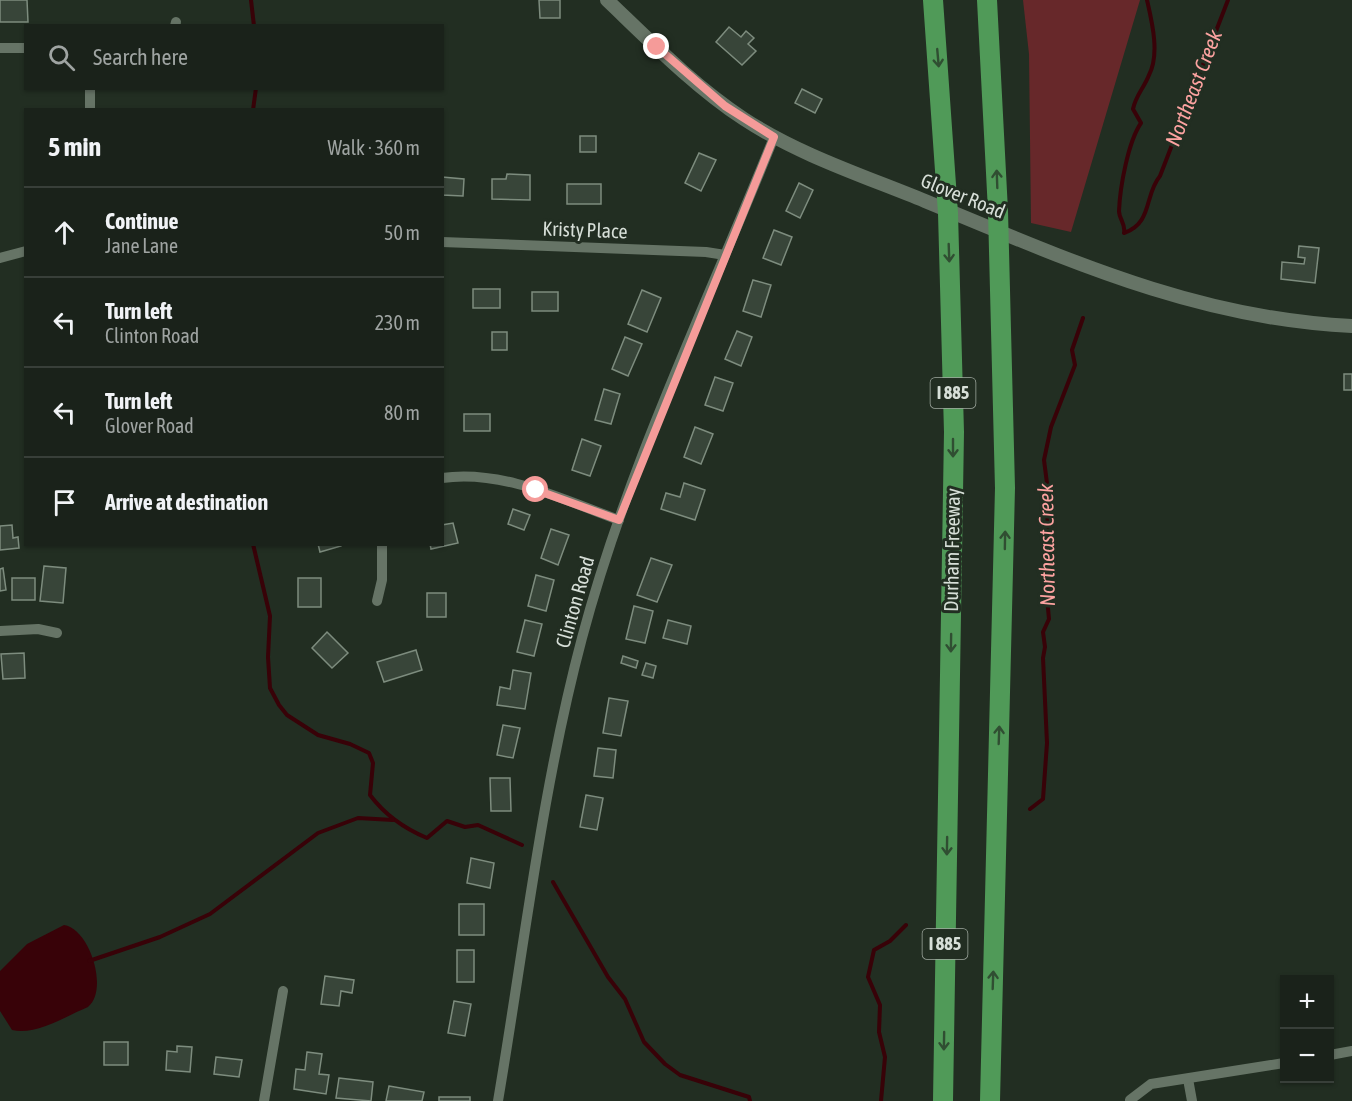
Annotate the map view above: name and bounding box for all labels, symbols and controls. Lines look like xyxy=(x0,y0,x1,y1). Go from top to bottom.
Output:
search box xyxy=(24,24,444,90)
water label: Northeast Creek xyxy=(1160,25,1227,149)
route end xyxy=(643,33,669,59)
icon: search xyxy=(45,41,78,74)
text: Search here xyxy=(93,44,188,70)
one-way arrow xyxy=(933,48,944,68)
text: 5 min xyxy=(48,132,101,162)
text: Walk · 360 m xyxy=(328,136,420,159)
street label: Glover Road xyxy=(918,168,1009,223)
one-way arrow xyxy=(991,169,1002,189)
text: Continue xyxy=(105,208,179,234)
icon: ahead xyxy=(48,216,81,249)
street label: Kristy Place xyxy=(542,217,628,242)
text: 50 m xyxy=(384,221,420,244)
text: Jane Lane xyxy=(105,234,178,257)
one-way arrow xyxy=(944,242,955,262)
text: Turn left xyxy=(105,298,172,324)
icon: left xyxy=(48,306,81,339)
text: 230 m xyxy=(375,311,420,334)
text: Clinton Road xyxy=(105,324,199,347)
road number: I 885 xyxy=(930,378,976,408)
text: Turn left xyxy=(105,388,172,414)
icon: left xyxy=(48,396,81,429)
text: 80 m xyxy=(384,401,420,424)
text: Glover Road xyxy=(105,414,194,437)
one-way arrow xyxy=(948,437,959,457)
route start xyxy=(522,476,548,502)
water label: Northeast Creek xyxy=(1033,483,1059,607)
icon: arrive xyxy=(48,486,81,519)
street label: Durham Freeway xyxy=(939,488,964,612)
text: Arrive at destination xyxy=(105,489,268,515)
one-way arrow xyxy=(999,530,1010,550)
street label: Clinton Road xyxy=(550,553,599,650)
one-way arrow xyxy=(945,632,957,652)
one-way arrow xyxy=(993,725,1005,745)
one-way arrow xyxy=(941,835,952,855)
road number: I 885 xyxy=(922,929,968,959)
one-way arrow xyxy=(987,970,999,990)
map controls xyxy=(1280,975,1334,1083)
button: + xyxy=(1280,975,1334,1029)
button: − xyxy=(1280,1029,1334,1083)
one-way arrow xyxy=(938,1030,949,1050)

